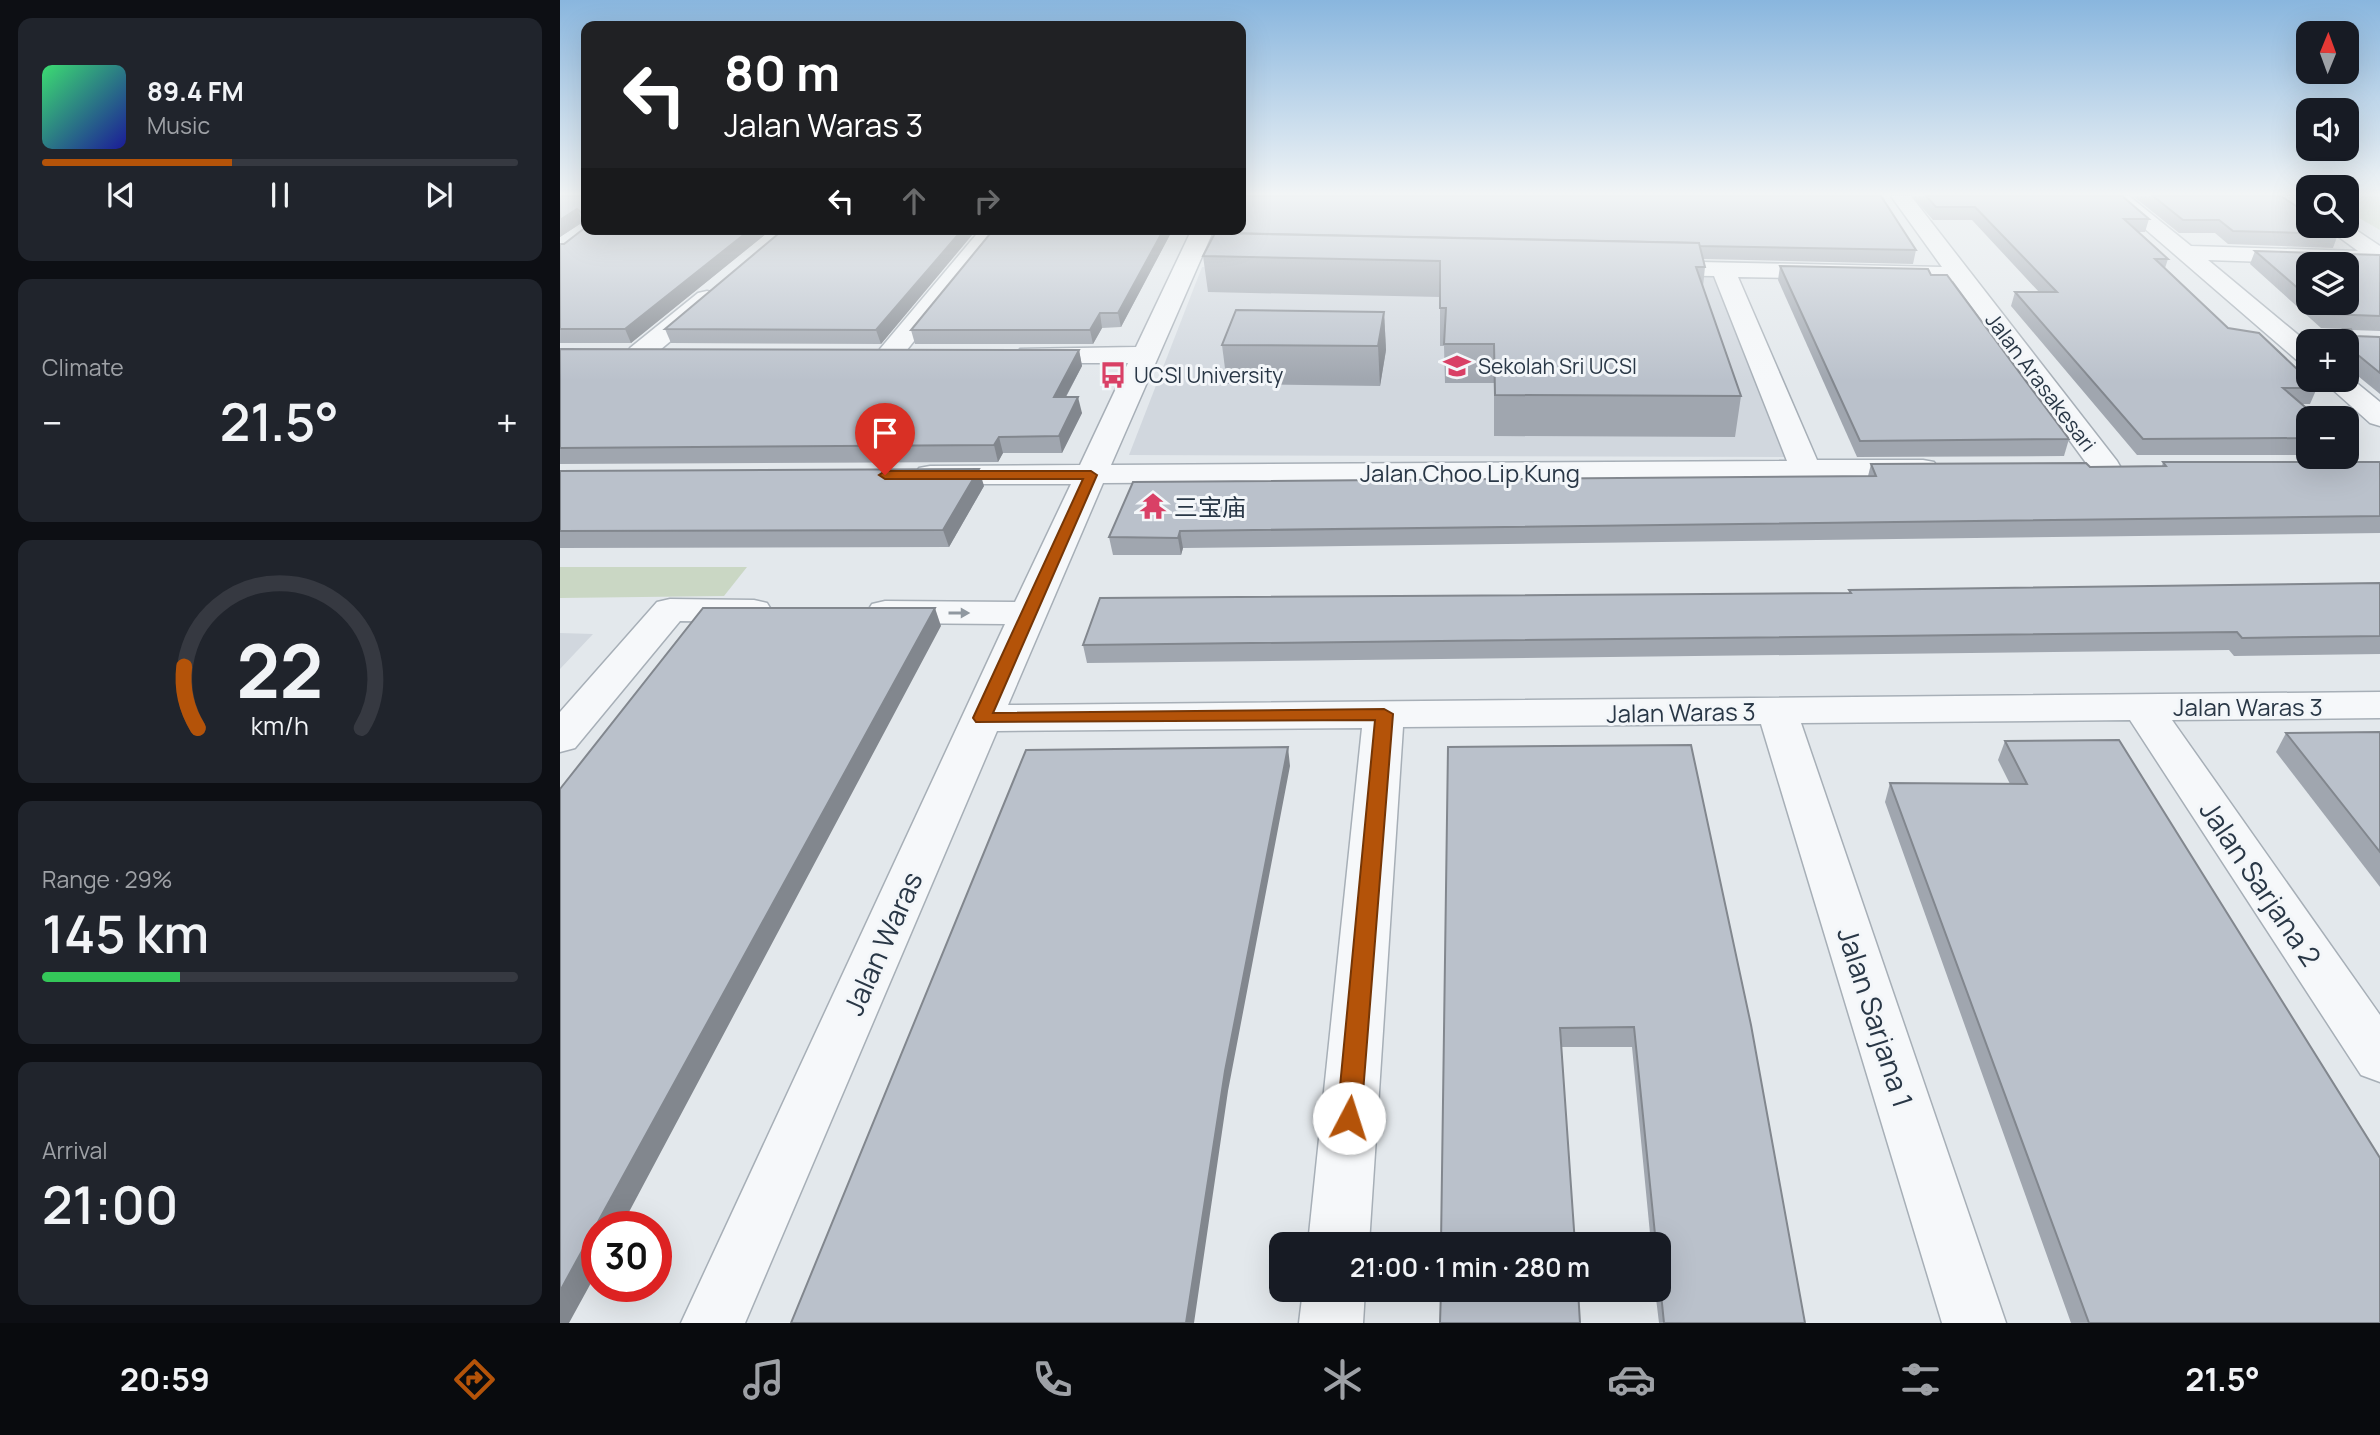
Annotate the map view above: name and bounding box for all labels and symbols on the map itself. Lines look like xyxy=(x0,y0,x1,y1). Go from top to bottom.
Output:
north arrow xyxy=(2296,21,2359,84)
street label: Jalan Arasakesari xyxy=(1980,307,2102,457)
school or university icon: Sekolah Sri UCSI xyxy=(1442,351,1472,381)
place label: Sekolah Sri UCSI xyxy=(1478,352,1637,380)
bus stop icon: UCSI University xyxy=(1098,360,1128,390)
place label: UCSI University xyxy=(1134,361,1283,389)
pin xyxy=(855,403,915,475)
street label: Jalan Choo Lip Kung xyxy=(1360,456,1580,489)
place label: 三宝庙 xyxy=(1174,490,1246,523)
temple icon: 三宝庙 xyxy=(1138,491,1168,521)
one-way arrow xyxy=(948,607,970,618)
street label: Jalan Waras 3 xyxy=(2173,690,2323,723)
street label: Jalan Waras 3 xyxy=(1606,694,1756,730)
street label: Jalan Sarjana 2 xyxy=(2192,793,2330,973)
street label: Jalan Waras xyxy=(833,865,931,1021)
street label: Jalan Sarjana 1 xyxy=(1829,922,1923,1112)
position arrow xyxy=(1312,1081,1386,1155)
speed limit sign: 30 xyxy=(581,1211,672,1302)

